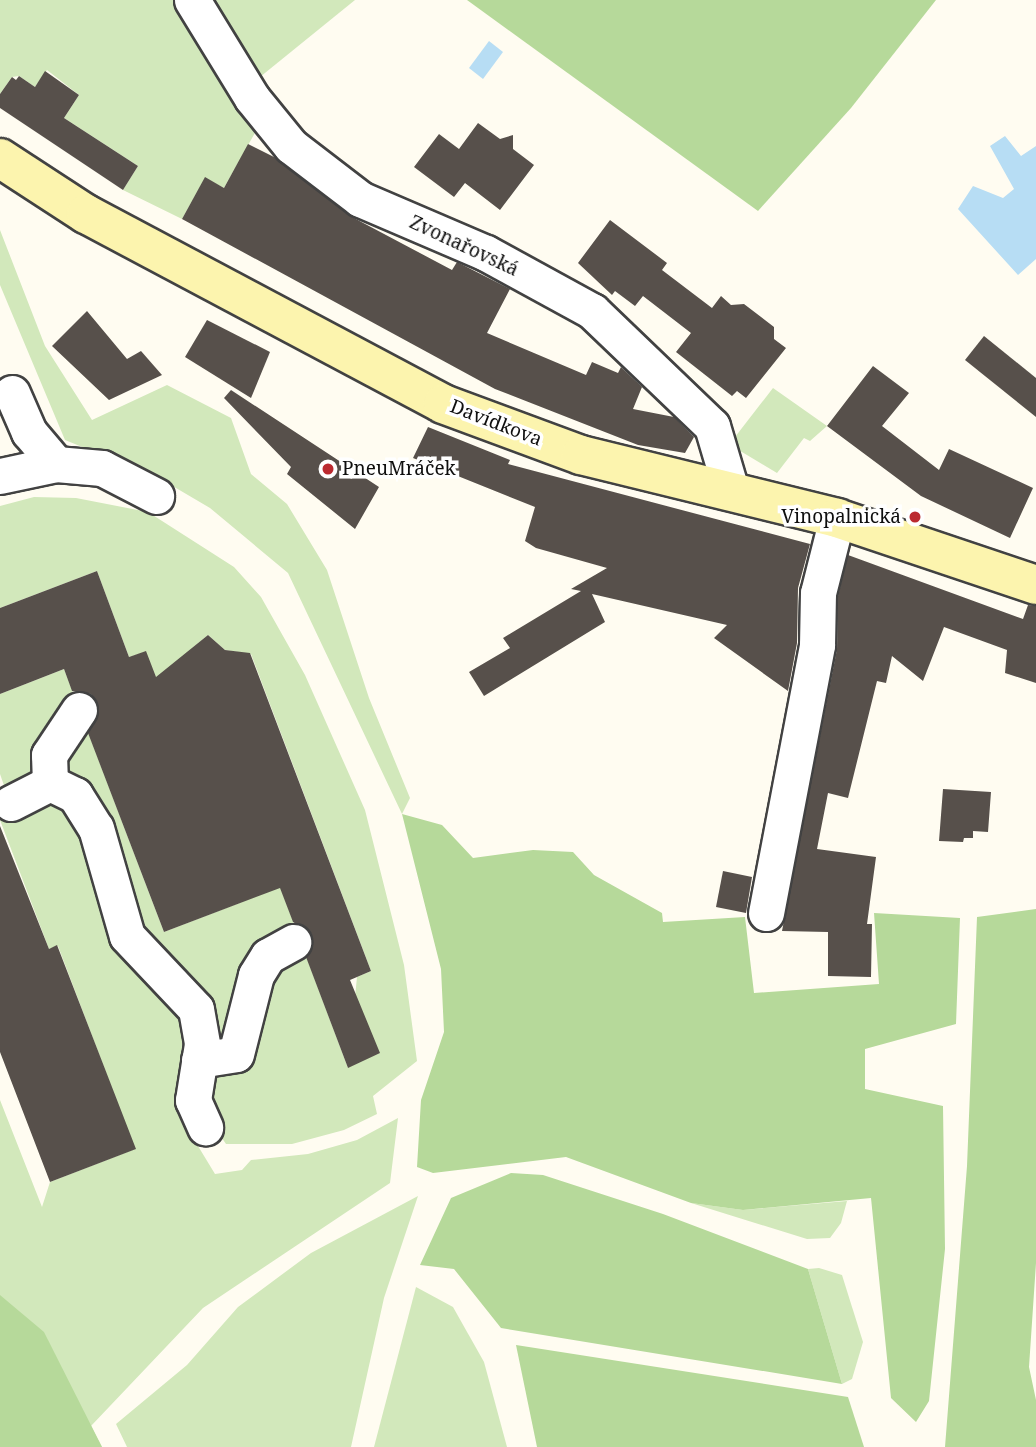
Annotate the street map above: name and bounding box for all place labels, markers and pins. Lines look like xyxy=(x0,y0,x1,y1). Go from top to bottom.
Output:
place label: PneuMráček xyxy=(342,458,456,480)
marker: PneuMráček xyxy=(320,461,336,477)
place label: Vinopalnická xyxy=(781,506,901,528)
marker: Vinopalnická xyxy=(907,509,923,525)

